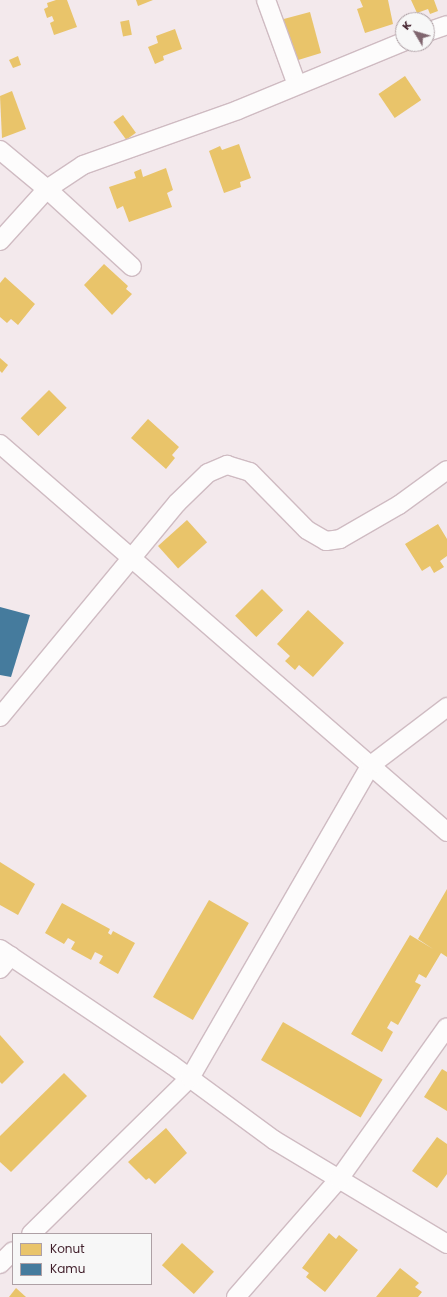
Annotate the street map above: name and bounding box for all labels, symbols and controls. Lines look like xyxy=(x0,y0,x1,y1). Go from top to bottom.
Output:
north arrow xyxy=(395,12,435,52)
text: K xyxy=(398,17,415,33)
legend xyxy=(12,1233,152,1285)
text: Konut xyxy=(50,1240,85,1257)
text: Kamu xyxy=(50,1260,85,1277)

